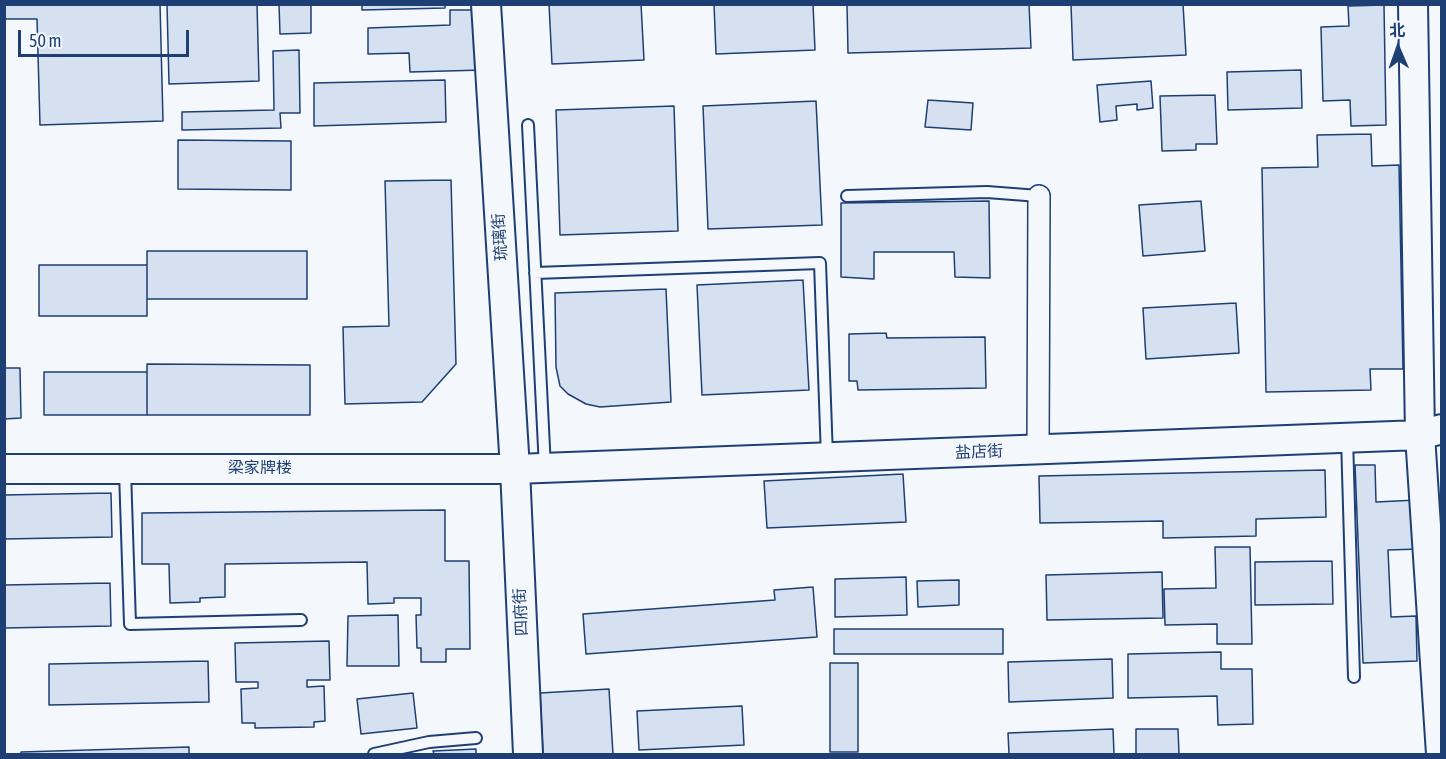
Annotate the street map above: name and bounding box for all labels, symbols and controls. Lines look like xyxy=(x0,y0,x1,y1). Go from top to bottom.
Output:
scale bar xyxy=(21,18,192,56)
north arrow xyxy=(1368,18,1428,78)
text: 北 xyxy=(1389,21,1406,39)
text: 50 m xyxy=(29,30,61,51)
street label: 琉璃街 xyxy=(489,212,511,262)
street label: 盐店街 xyxy=(955,442,1003,462)
street label: 梁家牌楼 xyxy=(228,458,292,478)
street label: 四府街 xyxy=(510,588,532,636)

